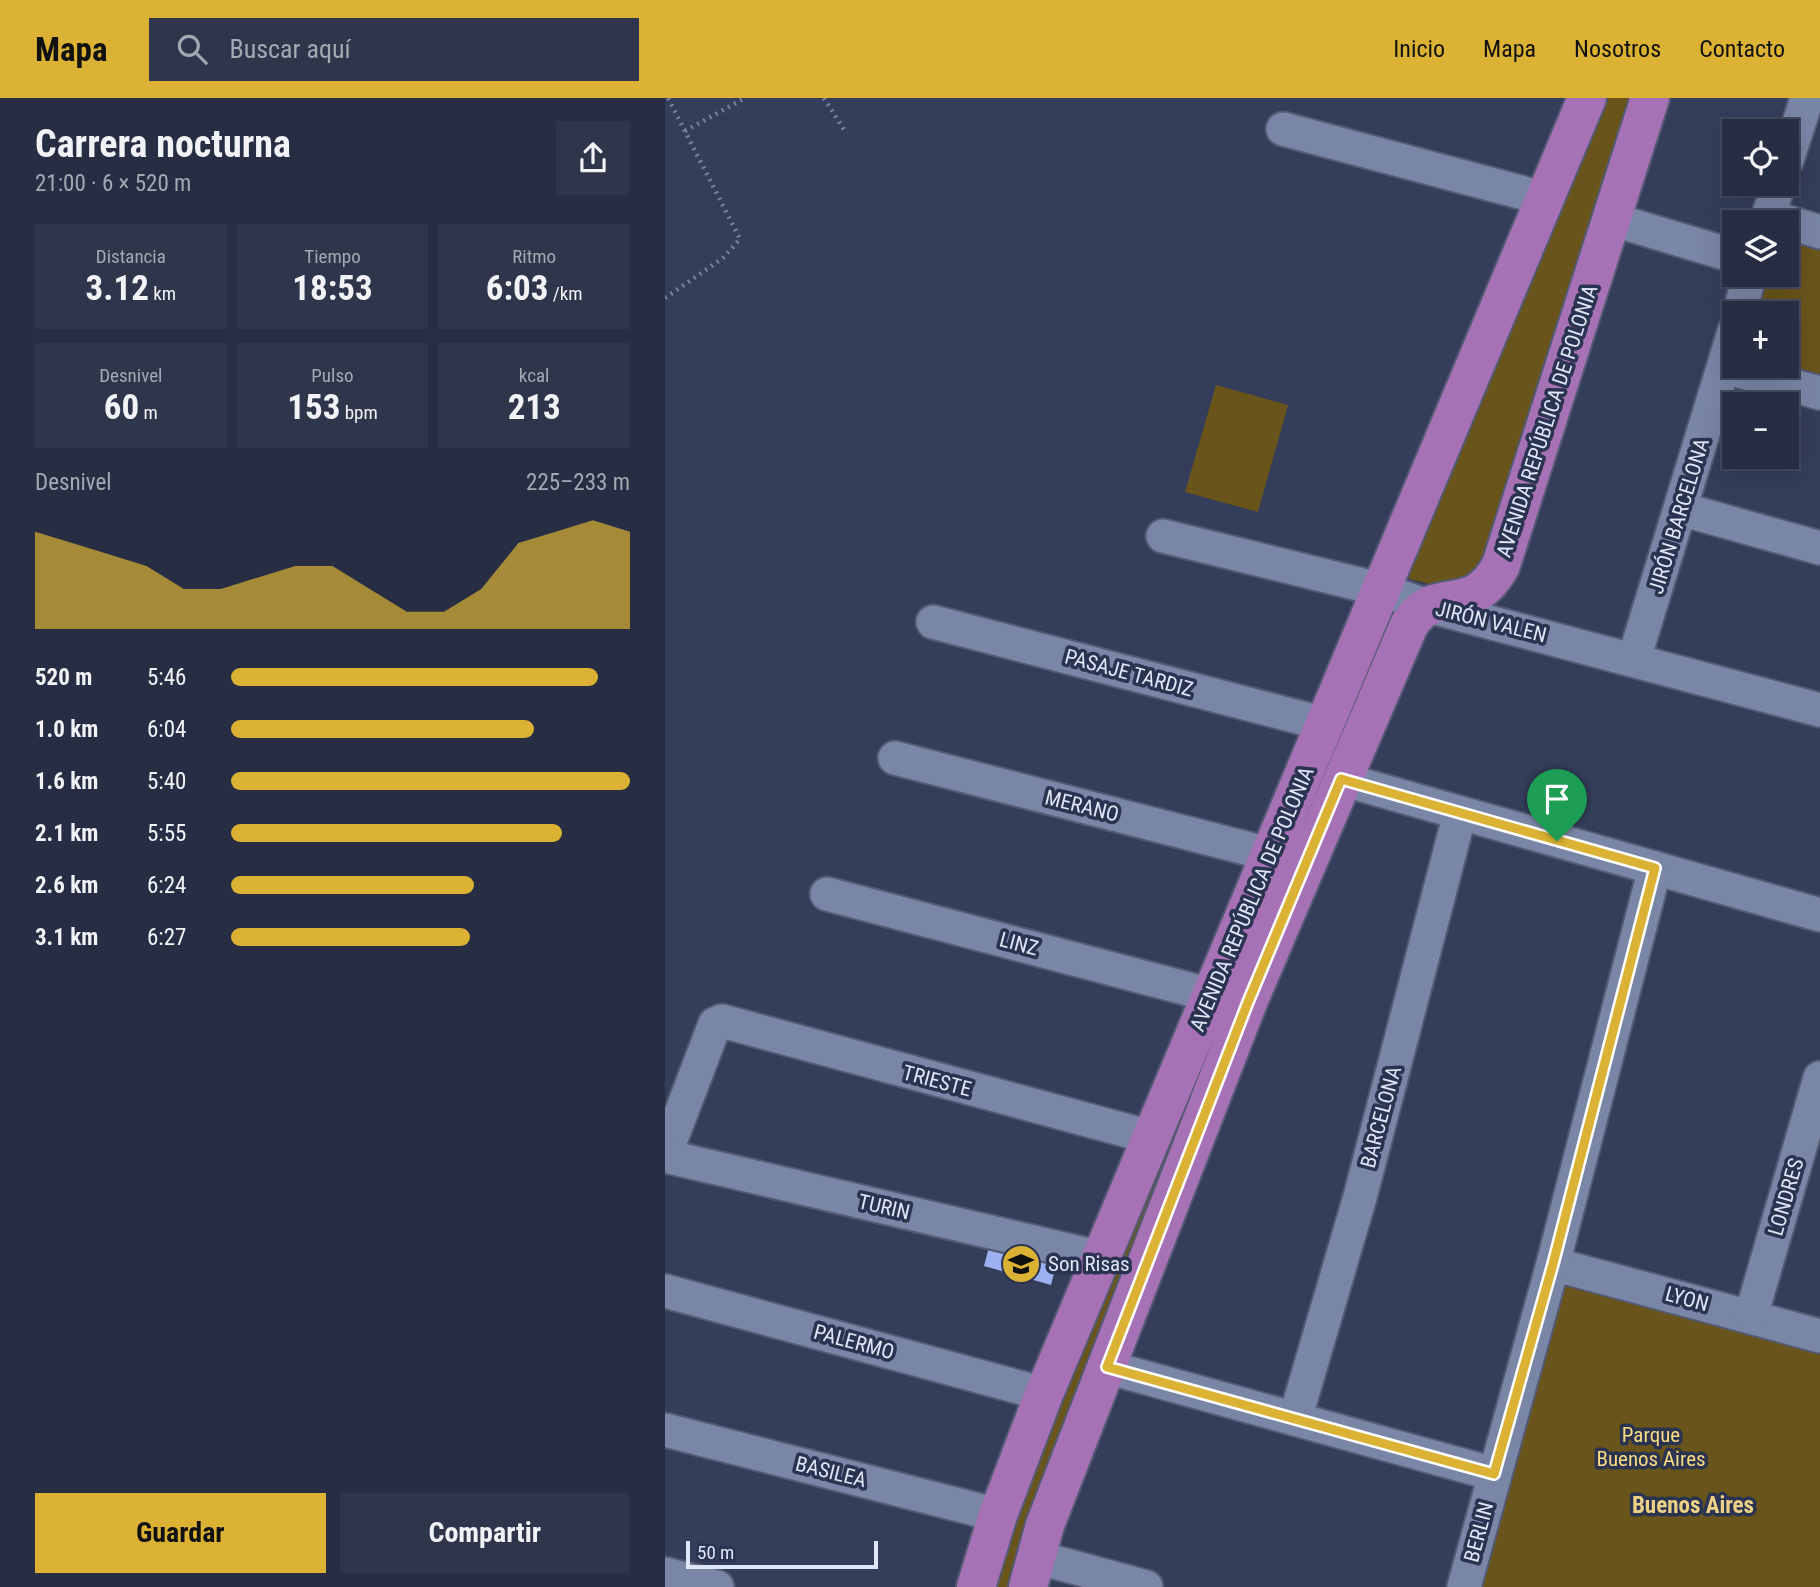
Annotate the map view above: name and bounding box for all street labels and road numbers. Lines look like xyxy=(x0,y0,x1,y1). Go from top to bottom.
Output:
street label: AVENIDA REPÚBLICA DE POLONIA xyxy=(1492,282,1602,560)
street label: JIRÓN BARCELONA xyxy=(1644,435,1714,597)
street label: JIRÓN VALEN xyxy=(1433,597,1549,647)
street label: PASAJE TARDIZ xyxy=(1062,644,1196,702)
street label: AVENIDA REPÚBLICA DE POLONIA xyxy=(1185,763,1319,1035)
street label: MERANO xyxy=(1043,785,1121,827)
street label: LINZ xyxy=(997,927,1041,961)
street label: TRIESTE xyxy=(900,1060,974,1102)
street label: BARCELONA xyxy=(1356,1064,1406,1170)
street label: LONDRES xyxy=(1764,1155,1809,1238)
street label: TURIN xyxy=(856,1189,912,1225)
street label: LYON xyxy=(1663,1282,1711,1316)
street label: PALERMO xyxy=(811,1320,897,1364)
street label: BASILEA xyxy=(793,1452,869,1492)
street label: BERLIN xyxy=(1459,1499,1499,1565)

